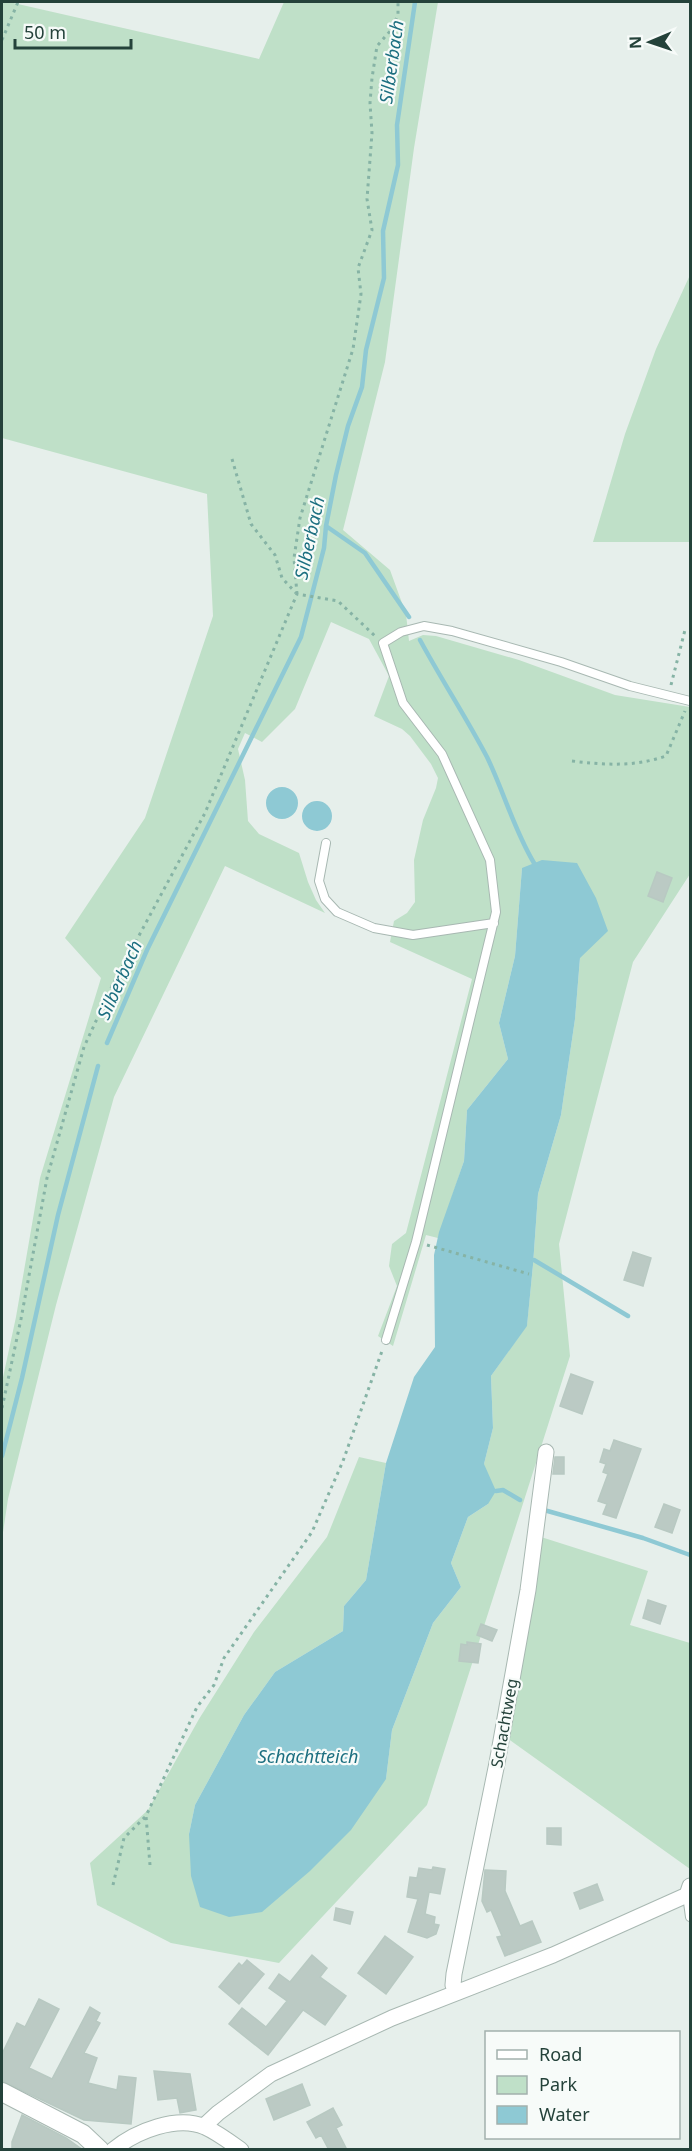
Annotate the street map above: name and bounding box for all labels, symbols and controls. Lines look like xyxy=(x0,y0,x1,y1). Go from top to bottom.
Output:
scale bar xyxy=(15,12,130,50)
north arrow xyxy=(620,12,680,72)
water label: Silberbach xyxy=(373,19,409,105)
text: 50 m xyxy=(24,20,66,44)
text: N xyxy=(624,36,646,49)
water label: Silberbach xyxy=(289,494,330,581)
water label: Silberbach xyxy=(91,936,147,1023)
street label: Schachtweg xyxy=(485,1677,523,1769)
water label: Schachtteich xyxy=(258,1744,358,1768)
legend xyxy=(485,2031,680,2139)
text: Road xyxy=(539,2042,582,2066)
text: Park xyxy=(539,2072,577,2096)
text: Water xyxy=(539,2102,590,2126)

